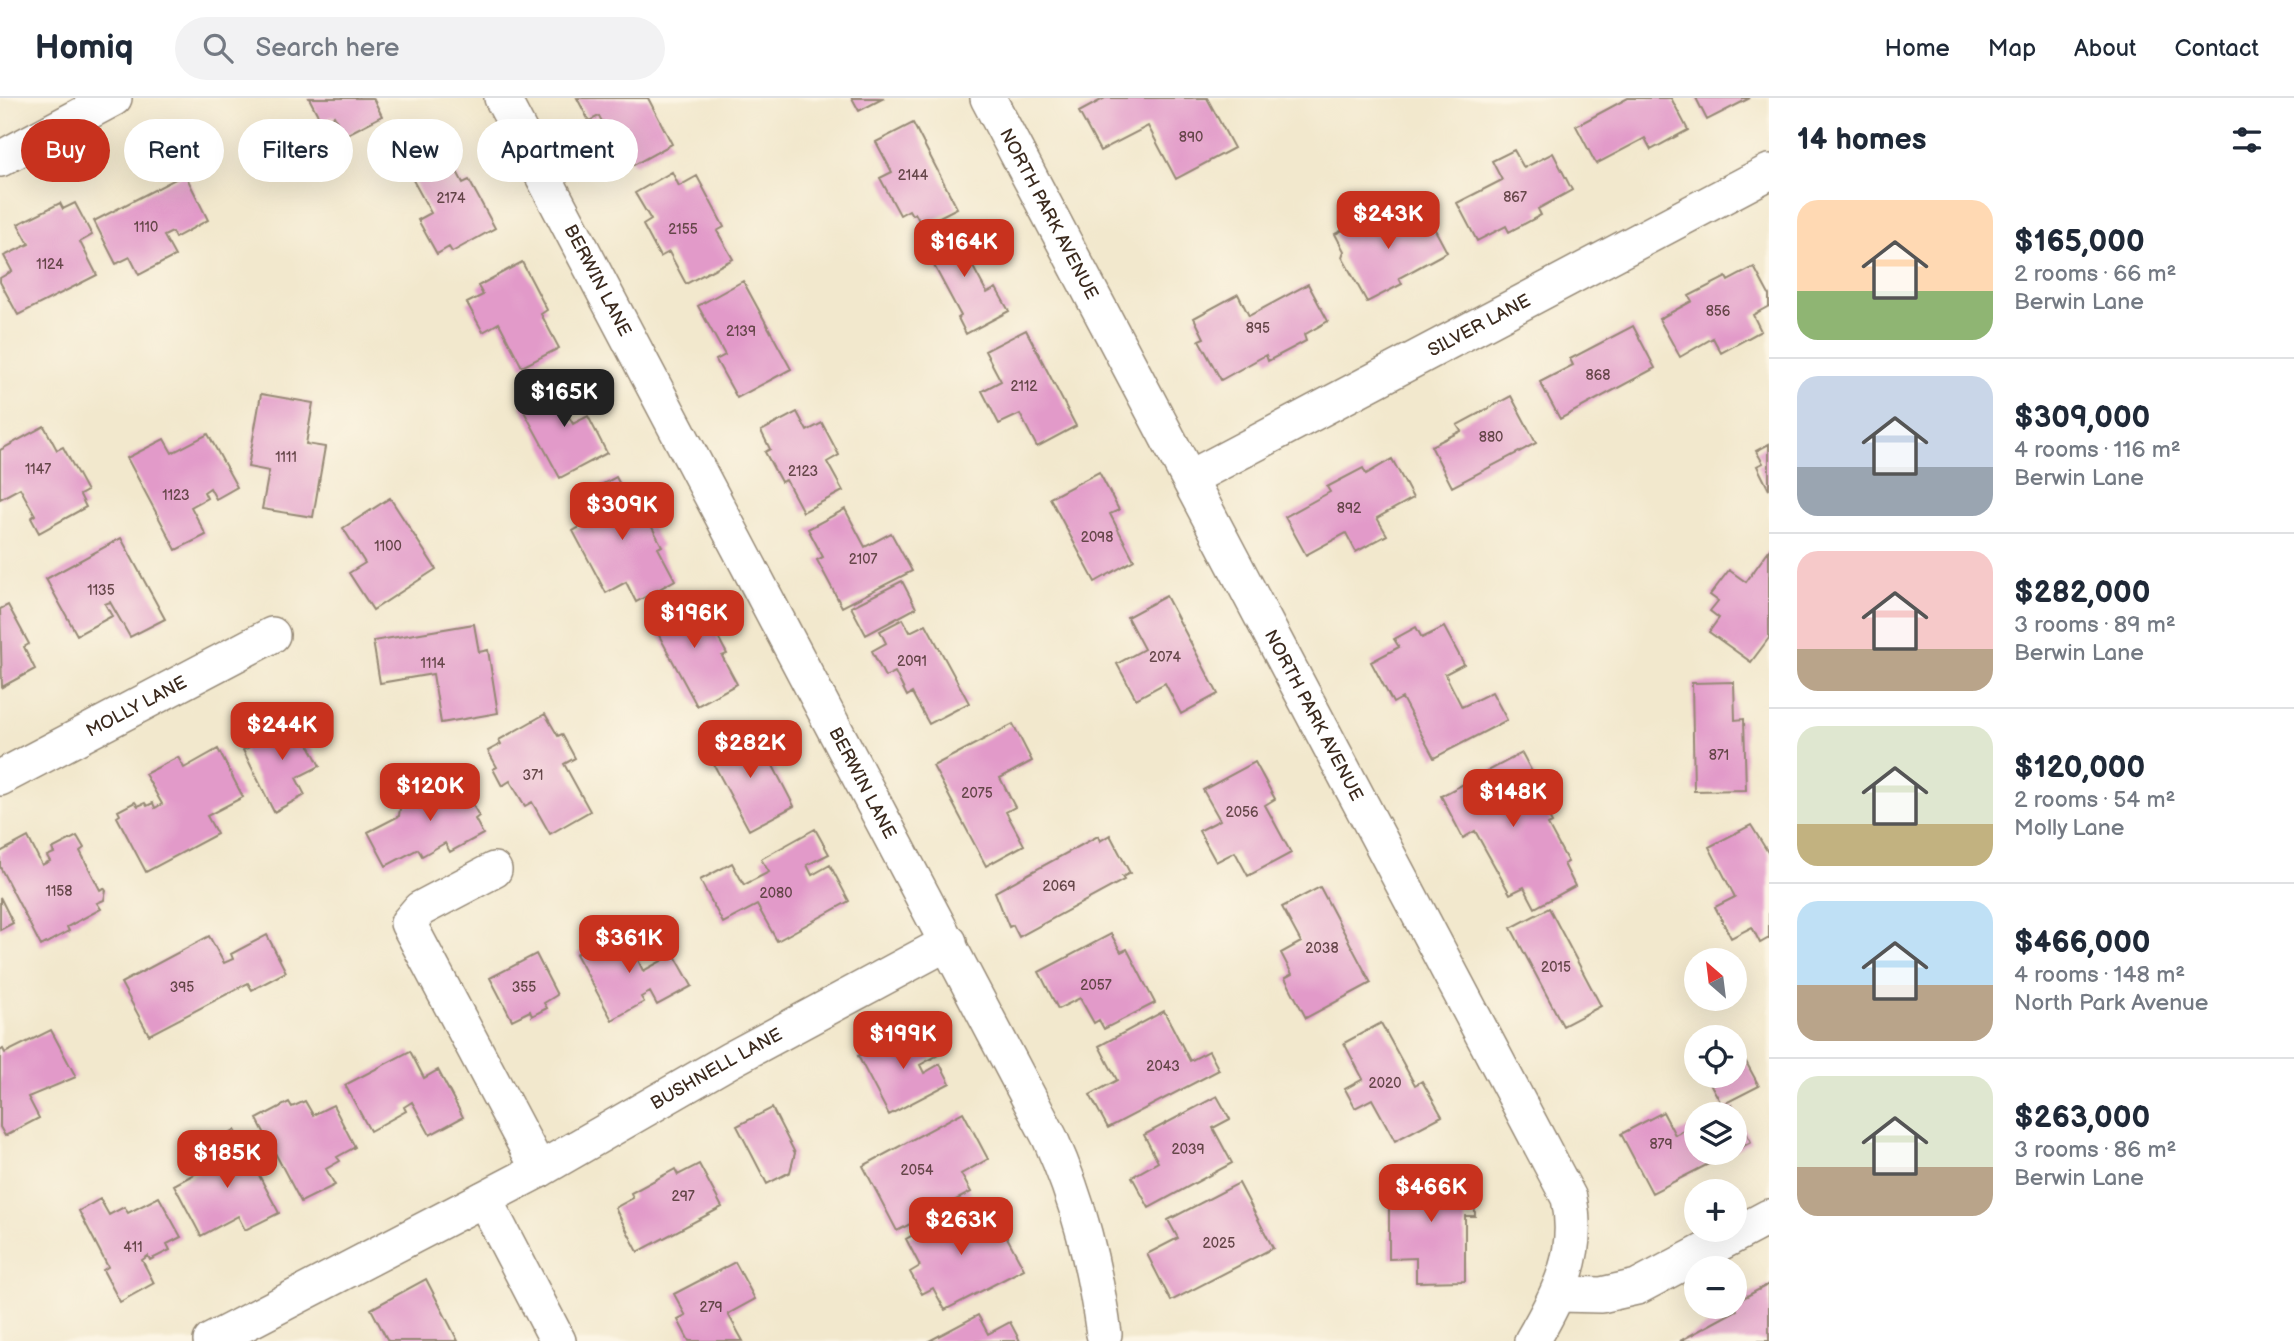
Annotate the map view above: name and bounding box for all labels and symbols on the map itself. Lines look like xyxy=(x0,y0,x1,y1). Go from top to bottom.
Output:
street label: NORTH PARK AVENUE xyxy=(995,125,1103,303)
house number: 890 xyxy=(1179,129,1203,146)
house number: 2144 xyxy=(898,167,929,184)
house number: 867 xyxy=(1503,189,1527,206)
house number: 2174 xyxy=(437,190,466,207)
pin: $243K xyxy=(1339,192,1437,251)
house number: 1110 xyxy=(134,219,158,236)
pin: $164K xyxy=(915,220,1013,279)
street label: BERWIN LANE xyxy=(560,221,636,340)
house number: 2155 xyxy=(668,221,698,238)
house number: 1124 xyxy=(36,256,64,273)
street label: SILVER LANE xyxy=(1424,290,1534,361)
house number: 856 xyxy=(1706,303,1731,320)
house number: 895 xyxy=(1246,320,1270,337)
house number: 2139 xyxy=(726,323,756,340)
house number: 868 xyxy=(1586,367,1610,384)
pin: $165K xyxy=(515,370,613,429)
house number: 2112 xyxy=(1010,378,1038,395)
house number: 880 xyxy=(1479,429,1503,446)
house number: 1111 xyxy=(275,449,297,466)
house number: 1147 xyxy=(25,461,51,478)
house number: 2123 xyxy=(788,463,818,480)
pin: $309K xyxy=(573,482,671,542)
house number: 1123 xyxy=(162,487,190,504)
house number: 892 xyxy=(1337,500,1362,517)
house number: 2098 xyxy=(1081,529,1113,546)
house number: 1100 xyxy=(374,538,402,555)
house number: 2107 xyxy=(849,551,877,568)
house number: 1135 xyxy=(87,582,115,599)
pin: $196K xyxy=(645,590,743,650)
street label: NORTH PARK AVENUE xyxy=(1260,626,1368,804)
house number: 2074 xyxy=(1149,649,1181,666)
house number: 2091 xyxy=(897,653,927,670)
house number: 1114 xyxy=(421,655,446,672)
street label: MOLLY LANE xyxy=(83,671,190,741)
pin: $244K xyxy=(233,702,331,762)
pin: $282K xyxy=(701,720,799,780)
street label: BERWIN LANE xyxy=(825,723,901,842)
house number: 871 xyxy=(1709,747,1729,764)
pin: $120K xyxy=(381,764,479,823)
house number: 371 xyxy=(523,767,543,784)
pin: $148K xyxy=(1464,770,1562,829)
house number: 2075 xyxy=(961,785,993,802)
house number: 2056 xyxy=(1225,804,1259,821)
house number: 2069 xyxy=(1042,878,1076,895)
house number: 1158 xyxy=(45,883,73,900)
house number: 2080 xyxy=(760,885,792,902)
pin: $361K xyxy=(580,916,678,975)
house number: 2038 xyxy=(1305,940,1339,957)
north arrow xyxy=(1684,948,1746,1012)
house number: 2015 xyxy=(1541,959,1571,976)
house number: 2057 xyxy=(1080,977,1112,994)
house number: 395 xyxy=(170,979,194,996)
house number: 355 xyxy=(512,979,536,996)
pin: $199K xyxy=(854,1012,952,1071)
street label: BUSHNELL LANE xyxy=(647,1023,786,1114)
house number: 2043 xyxy=(1146,1058,1180,1075)
house number: 2020 xyxy=(1369,1075,1401,1092)
pin: $185K xyxy=(178,1130,276,1190)
house number: 879 xyxy=(1649,1136,1673,1153)
house number: 2039 xyxy=(1171,1141,1205,1158)
house number: 2054 xyxy=(900,1162,934,1179)
pin: $466K xyxy=(1382,1164,1480,1224)
house number: 297 xyxy=(671,1188,695,1205)
pin: $263K xyxy=(912,1198,1010,1257)
house number: 2025 xyxy=(1203,1235,1235,1252)
house number: 411 xyxy=(123,1239,143,1256)
house number: 279 xyxy=(699,1299,723,1316)

